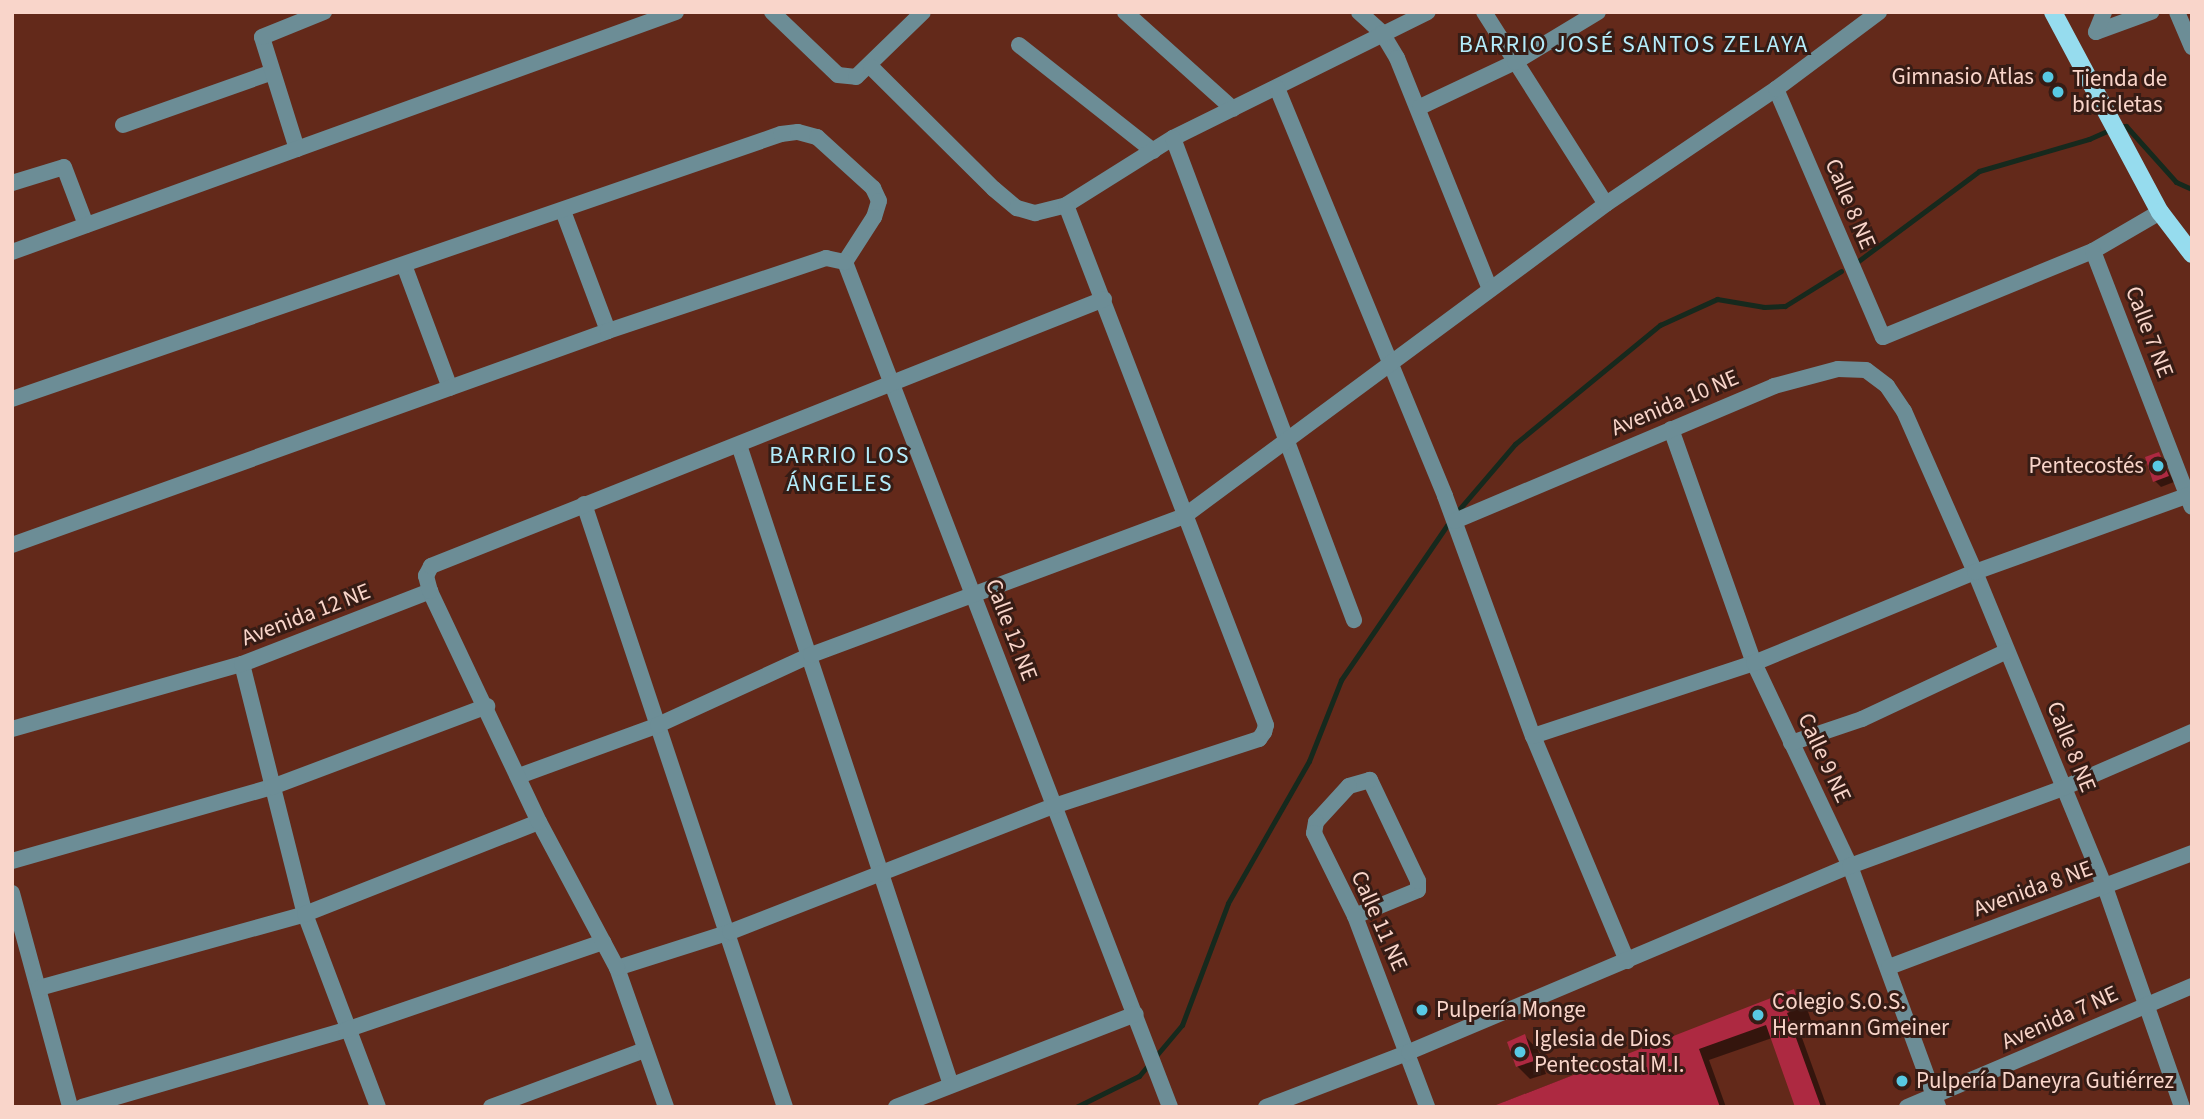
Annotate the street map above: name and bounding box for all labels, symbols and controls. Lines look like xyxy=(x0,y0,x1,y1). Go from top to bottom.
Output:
district label: BARRIO JOSÉ SANTOS ZELAYA xyxy=(1462,31,1806,59)
place label: Gimnasio Atlas xyxy=(1892,63,2034,91)
place label: Tienda de bicicletas xyxy=(2072,65,2167,119)
marker: Gimnasio Atlas xyxy=(2040,69,2056,85)
marker: Tienda de bicicletas xyxy=(2050,84,2066,100)
street label: Calle 8 NE xyxy=(1819,155,1881,253)
street label: Calle 7 NE xyxy=(2119,282,2179,382)
street label: Avenida 10 NE xyxy=(1607,364,1743,442)
district label: BARRIO LOS ÁNGELES xyxy=(771,442,909,498)
place label: Pentecostés xyxy=(2029,452,2144,480)
marker: Pentecostés xyxy=(2150,458,2166,474)
street label: Calle 12 NE xyxy=(979,575,1043,685)
street label: Avenida 12 NE xyxy=(238,578,374,652)
street label: Calle 8 NE xyxy=(2040,698,2102,796)
street label: Calle 9 NE xyxy=(1791,709,1857,807)
street label: Avenida 8 NE xyxy=(1970,855,2096,923)
street label: Calle 11 NE xyxy=(1345,867,1413,975)
street label: Avenida 7 NE xyxy=(1997,980,2123,1056)
place label: Colegio S.O.S. Hermann Gmeiner xyxy=(1772,988,1949,1042)
place label: Pulpería Monge xyxy=(1436,996,1586,1024)
marker: Pulpería Monge xyxy=(1414,1002,1430,1018)
marker: Colegio S.O.S. Hermann Gmeiner xyxy=(1750,1007,1766,1023)
place label: Iglesia de Dios Pentecostal M.I. xyxy=(1534,1025,1684,1079)
marker: Iglesia de Dios Pentecostal M.I. xyxy=(1512,1044,1528,1060)
place label: Pulpería Daneyra Gutiérrez xyxy=(1916,1067,2174,1095)
marker: Pulpería Daneyra Gutiérrez xyxy=(1894,1073,1910,1089)

